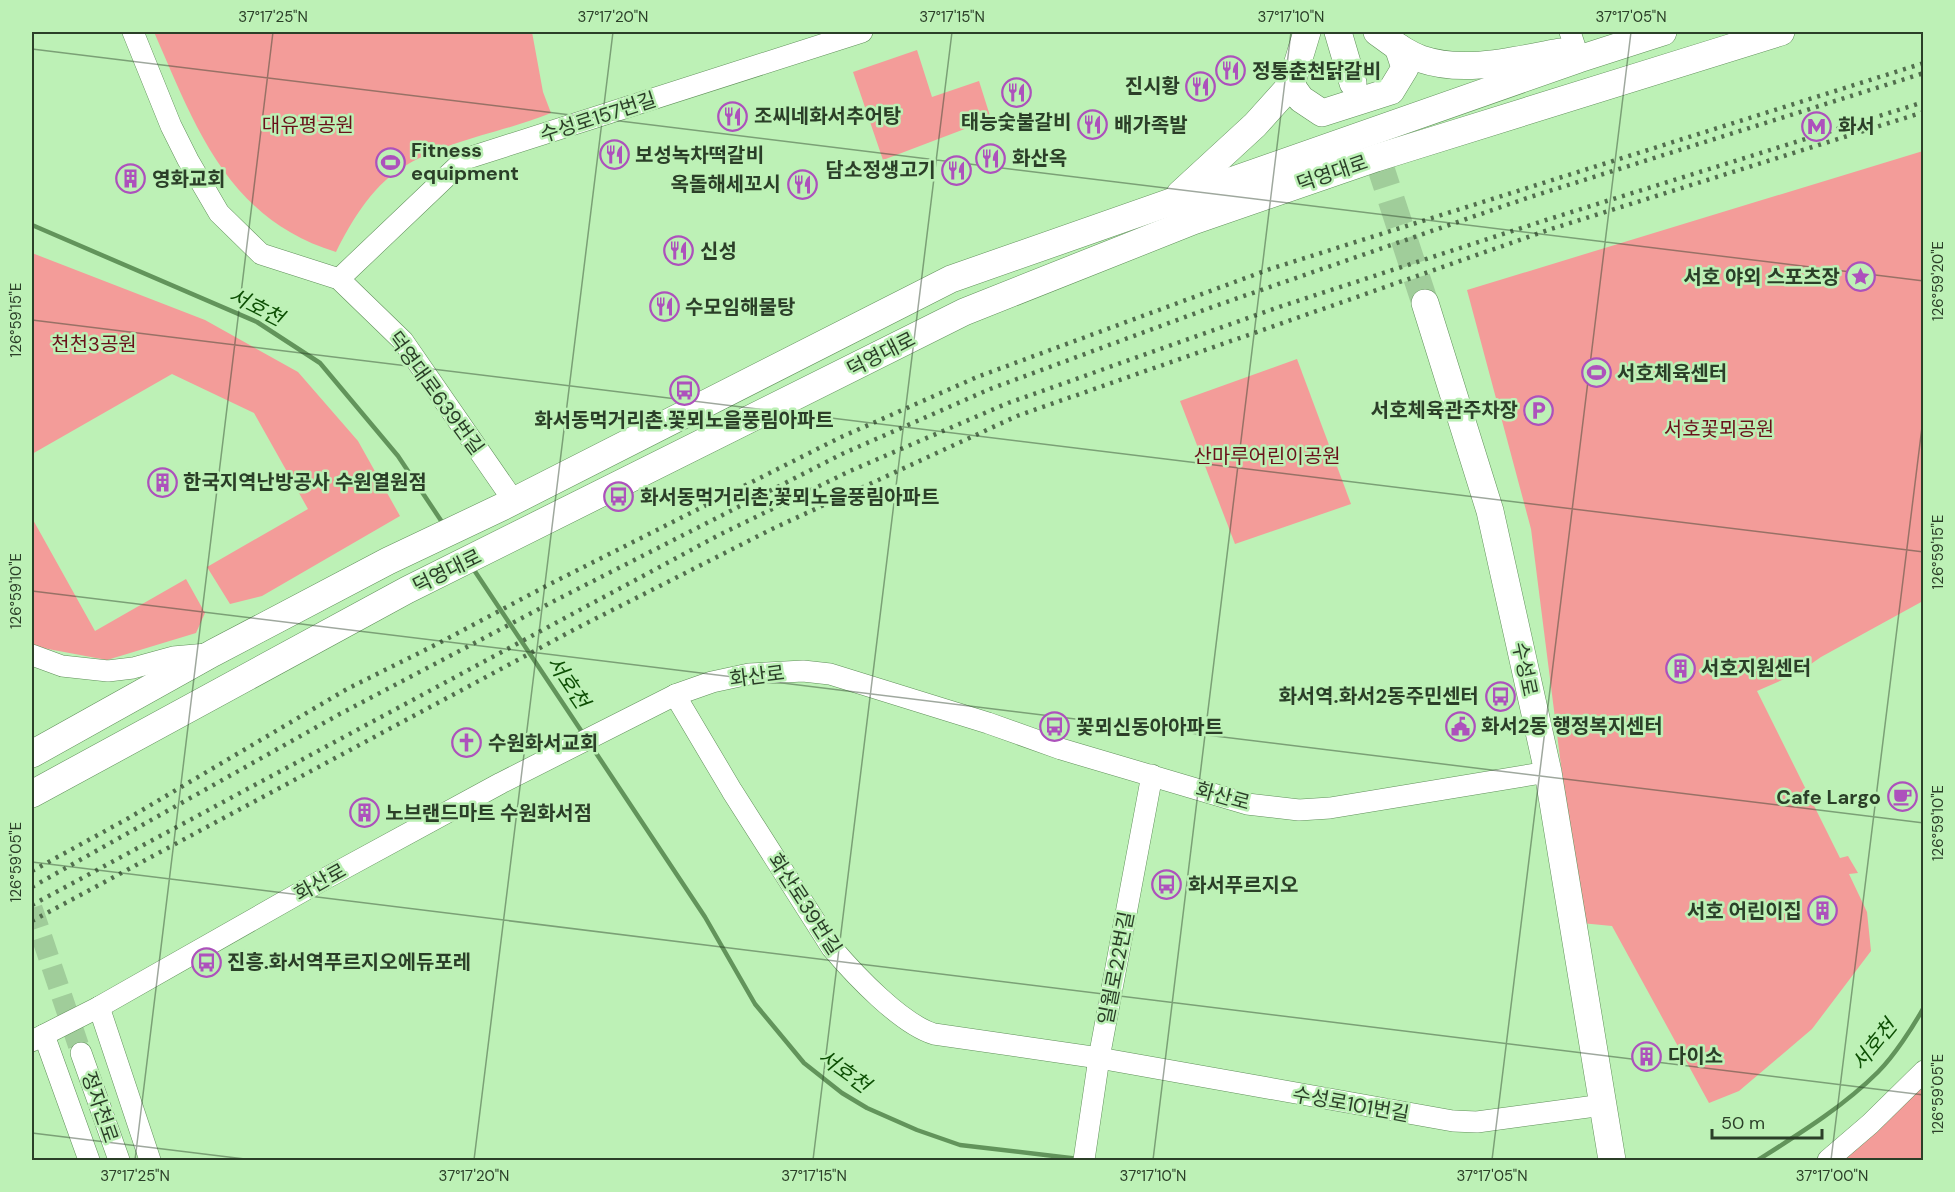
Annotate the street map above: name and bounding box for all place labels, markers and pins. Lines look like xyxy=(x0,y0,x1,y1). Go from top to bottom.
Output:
restaurant icon: 정통춘천닭갈비 xyxy=(1215,55,1247,87)
place label: 정통춘천닭갈비 xyxy=(1252,58,1381,84)
restaurant icon: 진시황 xyxy=(1185,70,1217,102)
place label: 진시황 xyxy=(1125,73,1180,99)
restaurant icon: 태능숯불갈비 xyxy=(1000,76,1032,108)
restaurant icon: 조씨네화서추어탕 xyxy=(717,100,749,132)
place label: 조씨네화서추어탕 xyxy=(754,103,901,129)
place label: 태능숯불갈비 xyxy=(961,109,1071,135)
restaurant icon: 배가족발 xyxy=(1077,109,1109,141)
metro station icon: 화서 xyxy=(1801,110,1833,142)
place label: 배가족발 xyxy=(1114,112,1188,138)
place label: 화서 xyxy=(1838,113,1875,139)
place label: Fitness equipment xyxy=(411,137,519,186)
restaurant icon: 보성녹차떡갈비 xyxy=(598,139,630,171)
place label: 보성녹차떡갈비 xyxy=(635,142,764,168)
restaurant icon: 화산옥 xyxy=(975,142,1007,174)
place label: 화산옥 xyxy=(1012,145,1067,171)
sports icon: Fitness equipment xyxy=(374,146,406,178)
restaurant icon: 담소정생고기 xyxy=(941,154,973,186)
place label: 담소정생고기 xyxy=(826,157,936,183)
building icon: 영화교회 xyxy=(115,163,147,195)
place label: 영화교회 xyxy=(152,166,226,192)
restaurant icon: 옥돌해세꼬시 xyxy=(786,168,818,200)
place label: 옥돌해세꼬시 xyxy=(671,171,781,197)
restaurant icon: 신성 xyxy=(663,235,695,267)
place label: 신성 xyxy=(700,238,737,264)
place icon: 서호 야외 스포츠장 xyxy=(1845,261,1877,293)
place label: 서호 야외 스포츠장 xyxy=(1683,264,1840,290)
restaurant icon: 수모임해물탕 xyxy=(648,291,680,323)
place label: 수모임해물탕 xyxy=(685,294,795,320)
sports icon: 서호체육센터 xyxy=(1580,357,1612,389)
place label: 서호체육센터 xyxy=(1617,360,1727,386)
bus stop icon: 화서동먹거리촌.꽃뫼노을풍림아파트 xyxy=(668,374,700,406)
parking icon: 서호체육관주차장 xyxy=(1523,394,1555,426)
place label: 서호체육관주차장 xyxy=(1371,397,1518,423)
place label: 화서동먹거리촌.꽃뫼노을풍림아파트 xyxy=(534,407,834,433)
building icon: 한국지역난방공사 수원열원점 xyxy=(146,466,178,498)
place label: 한국지역난방공사 수원열원점 xyxy=(183,469,427,495)
bus stop icon: 화서동먹거리촌,꽃뫼노을풍림아파트 xyxy=(603,481,635,513)
place label: 화서동먹거리촌,꽃뫼노을풍림아파트 xyxy=(640,484,939,510)
building icon: 서호지원센터 xyxy=(1664,652,1696,684)
place label: 서호지원센터 xyxy=(1701,655,1811,681)
bus stop icon: 화서역.화서2동주민센터 xyxy=(1484,680,1516,712)
place label: 화서역.화서2동주민센터 xyxy=(1278,683,1479,709)
public building icon: 화서2동 행정복지센터 xyxy=(1444,710,1476,742)
bus stop icon: 꽃뫼신동아아파트 xyxy=(1039,711,1071,743)
place label: 화서2동 행정복지센터 xyxy=(1481,713,1663,739)
place label: 꽃뫼신동아아파트 xyxy=(1076,714,1223,740)
church icon: 수원화서교회 xyxy=(451,727,483,759)
place label: 수원화서교회 xyxy=(488,730,598,756)
cafe icon: Cafe Largo xyxy=(1886,781,1918,813)
place label: Cafe Largo xyxy=(1776,784,1881,810)
building icon: 노브랜드마트 수원화서점 xyxy=(348,797,380,829)
place label: 노브랜드마트 수원화서점 xyxy=(385,800,592,826)
bus stop icon: 화서푸르지오 xyxy=(1151,869,1183,901)
place label: 화서푸르지오 xyxy=(1188,872,1298,898)
building icon: 서호 어린이집 xyxy=(1807,895,1839,927)
place label: 서호 어린이집 xyxy=(1687,898,1802,924)
bus stop icon: 진흥.화서역푸르지오에듀포레 xyxy=(190,946,222,978)
place label: 진흥.화서역푸르지오에듀포레 xyxy=(227,949,471,975)
building icon: 다이소 xyxy=(1631,1040,1663,1072)
place label: 다이소 xyxy=(1668,1043,1723,1069)

